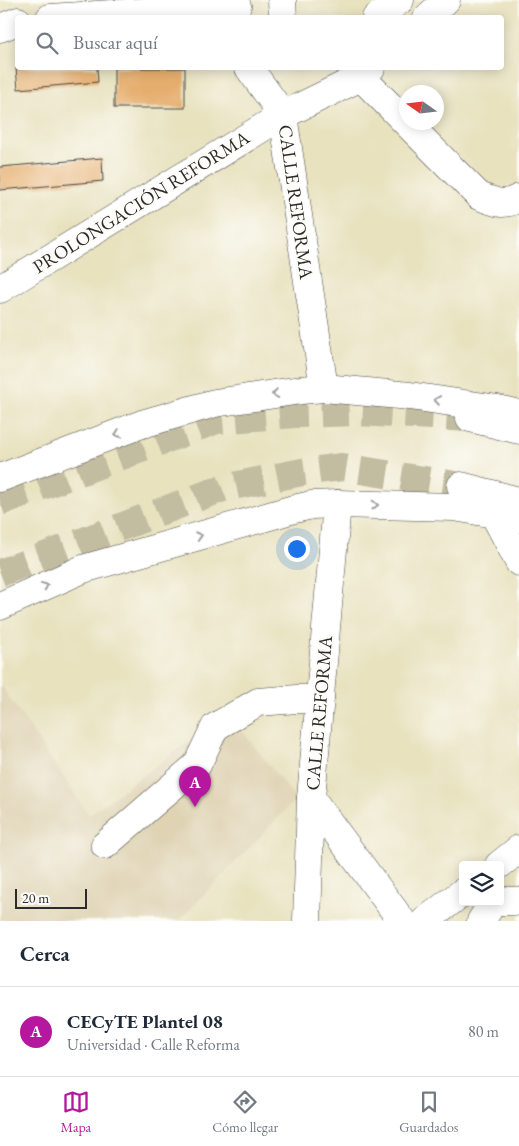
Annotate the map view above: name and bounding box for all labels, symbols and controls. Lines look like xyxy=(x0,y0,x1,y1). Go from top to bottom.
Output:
search box xyxy=(15,15,504,70)
icon: search xyxy=(33,29,61,57)
text: Buscar aquí xyxy=(73,30,158,55)
north arrow xyxy=(399,85,444,130)
street label: CALLE REFORMA xyxy=(273,123,319,282)
street label: PROLONGACIÓN REFORMA xyxy=(28,124,255,279)
one-way arrow xyxy=(271,388,279,398)
one-way arrow xyxy=(432,395,441,405)
one-way arrow xyxy=(114,428,123,438)
one-way arrow xyxy=(371,500,379,511)
one-way arrow xyxy=(194,531,203,542)
your location xyxy=(284,536,310,562)
one-way arrow xyxy=(40,582,49,592)
street label: CALLE REFORMA xyxy=(300,634,338,792)
pin: A xyxy=(179,766,211,807)
map controls xyxy=(459,861,504,906)
button: layers xyxy=(459,861,504,906)
scale bar xyxy=(15,886,88,909)
text: 20 m xyxy=(22,889,49,907)
text: Cerca xyxy=(20,940,70,967)
text: CECyTE Plantel 08 xyxy=(67,1009,223,1034)
text: A xyxy=(30,1021,42,1042)
text: 80 m xyxy=(468,1021,499,1042)
text: Universidad · Calle Reforma xyxy=(67,1034,240,1055)
tab: Mapa xyxy=(61,1088,91,1136)
tab: Cómo llegar xyxy=(212,1088,278,1136)
tab: Guardados xyxy=(399,1088,458,1136)

